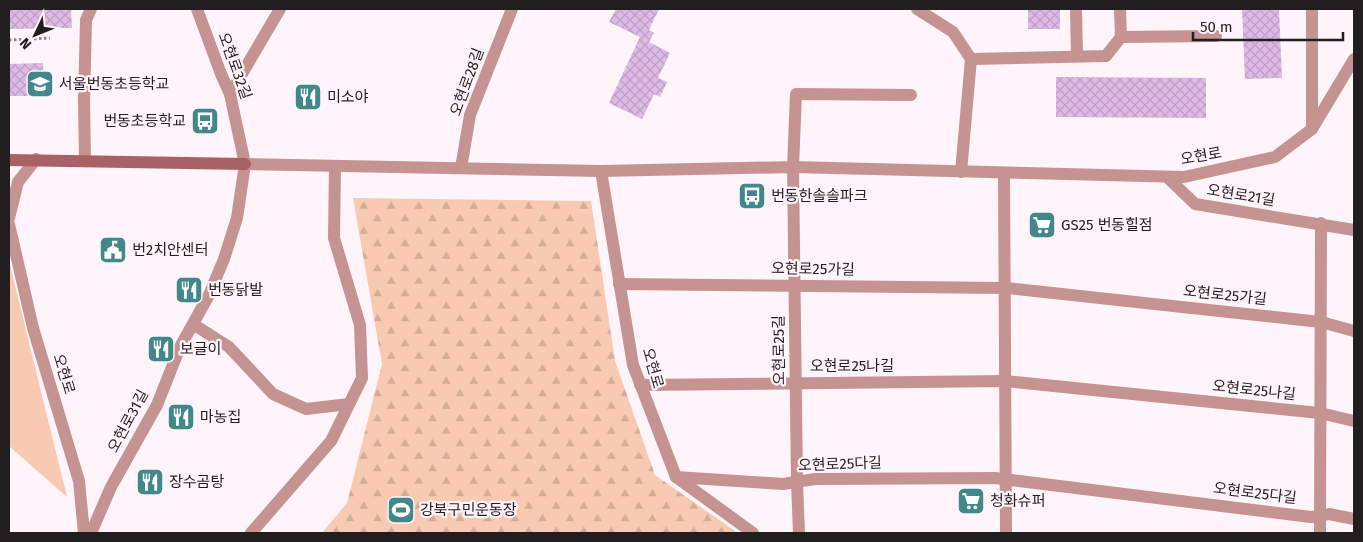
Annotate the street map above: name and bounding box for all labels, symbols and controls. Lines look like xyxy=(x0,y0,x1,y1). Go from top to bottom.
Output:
north arrow xyxy=(10,10,60,60)
scale bar xyxy=(1193,10,1343,42)
text: 50 m xyxy=(1200,18,1233,36)
street label: 오현로32길 xyxy=(215,30,255,102)
text: N xyxy=(16,34,35,53)
street label: 오현로28길 xyxy=(446,46,488,118)
school or university icon: 서울번동초등학교 xyxy=(25,69,55,99)
place label: 서울번동초등학교 xyxy=(59,75,169,93)
restaurant icon: 미소야 xyxy=(293,82,323,112)
place label: 미소야 xyxy=(327,88,369,106)
bus stop icon: 번동초등학교 xyxy=(190,106,220,136)
place label: 번동초등학교 xyxy=(103,112,186,130)
street label: 오현로 xyxy=(1179,144,1223,168)
bus stop icon: 번동한솔솔파크 xyxy=(737,181,767,211)
street label: 오현로21길 xyxy=(1206,181,1276,209)
place label: 번동한솔솔파크 xyxy=(771,187,868,205)
supermarket icon: GS25 번동힐점 xyxy=(1027,210,1057,240)
place label: GS25 번동힐점 xyxy=(1061,216,1153,234)
public building icon: 번2치안센터 xyxy=(98,235,128,265)
place label: 번2치안센터 xyxy=(132,241,208,259)
street label: 오현로25가길 xyxy=(771,259,855,279)
restaurant icon: 번동닭발 xyxy=(174,275,204,305)
place label: 번동닭발 xyxy=(208,281,263,299)
street label: 오현로25가길 xyxy=(1182,282,1268,308)
street label: 오현로25길 xyxy=(769,315,789,385)
restaurant icon: 보글이 xyxy=(146,334,176,364)
place label: 보글이 xyxy=(180,340,221,358)
street label: 오현로 xyxy=(639,346,667,390)
street label: 오현로 xyxy=(49,352,79,396)
street label: 오현로25나길 xyxy=(810,357,894,375)
street label: 오현로25나길 xyxy=(1211,377,1297,403)
street label: 오현로31길 xyxy=(104,386,152,456)
restaurant icon: 마농집 xyxy=(166,402,196,432)
place label: 마농집 xyxy=(200,408,241,426)
street label: 오현로25다길 xyxy=(798,454,882,474)
restaurant icon: 장수곰탕 xyxy=(135,467,165,497)
place label: 장수곰탕 xyxy=(169,473,224,491)
street label: 오현로25다길 xyxy=(1212,479,1298,507)
supermarket icon: 청화슈퍼 xyxy=(956,486,986,516)
place label: 청화슈퍼 xyxy=(990,492,1045,510)
sports icon: 강북구민운동장 xyxy=(386,495,416,525)
place label: 강북구민운동장 xyxy=(420,501,517,519)

